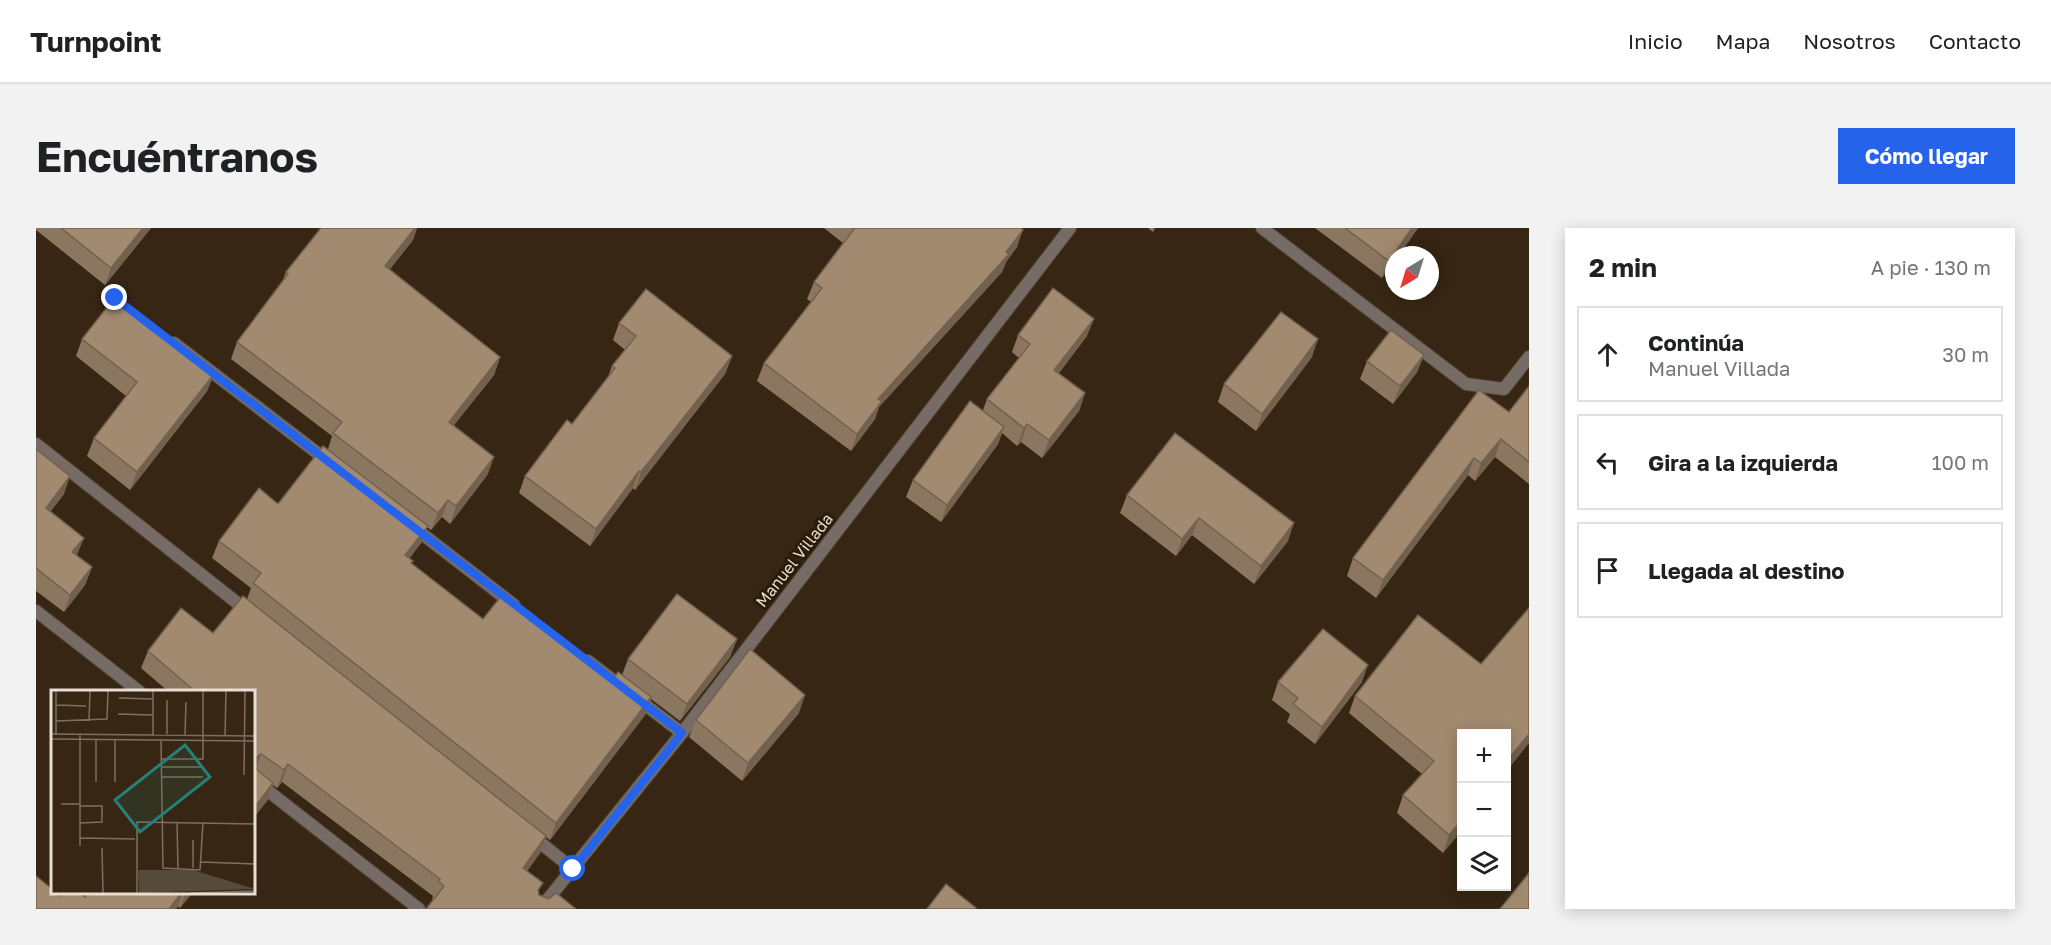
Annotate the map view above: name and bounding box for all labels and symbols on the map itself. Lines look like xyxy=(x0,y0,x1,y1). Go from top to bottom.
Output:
north arrow xyxy=(1385,246,1439,300)
route end xyxy=(101,284,127,310)
street label: Manuel Villada xyxy=(751,509,837,611)
inset map xyxy=(51,690,255,894)
route start xyxy=(559,855,585,881)

